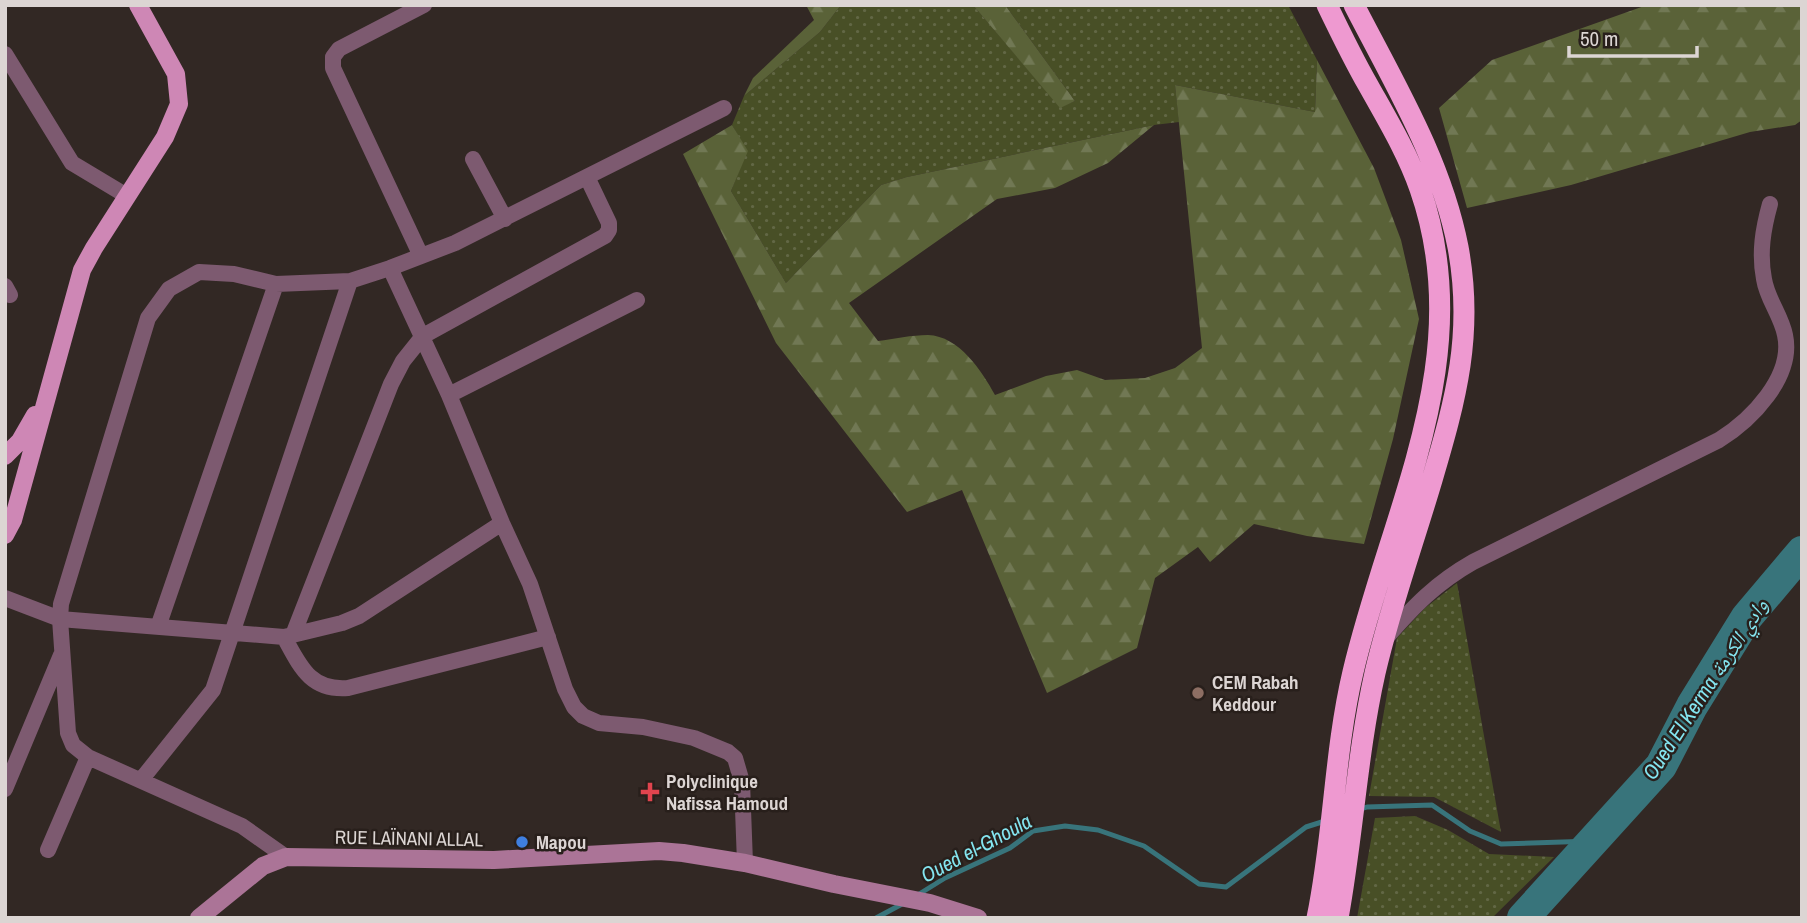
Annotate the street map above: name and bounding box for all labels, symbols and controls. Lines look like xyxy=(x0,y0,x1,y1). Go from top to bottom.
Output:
scale bar xyxy=(1569,14,1697,58)
text: 50 m xyxy=(1580,24,1618,53)
water label: Oued El Kerma وادي الكرمة xyxy=(1636,593,1777,786)
place label: CEM Rabah Keddour xyxy=(1212,669,1299,717)
marker: CEM Rabah Keddour xyxy=(1190,685,1206,701)
place label: Polyclinique Nafissa Hamoud xyxy=(666,768,788,816)
marker: Polyclinique Nafissa Hamoud xyxy=(640,782,660,802)
water label: Oued el-Ghoula xyxy=(916,807,1036,889)
street label: RUE LAÏNANI ALLAL xyxy=(335,824,484,852)
place label: Mapou xyxy=(536,829,586,855)
marker: Mapou xyxy=(514,834,530,850)

